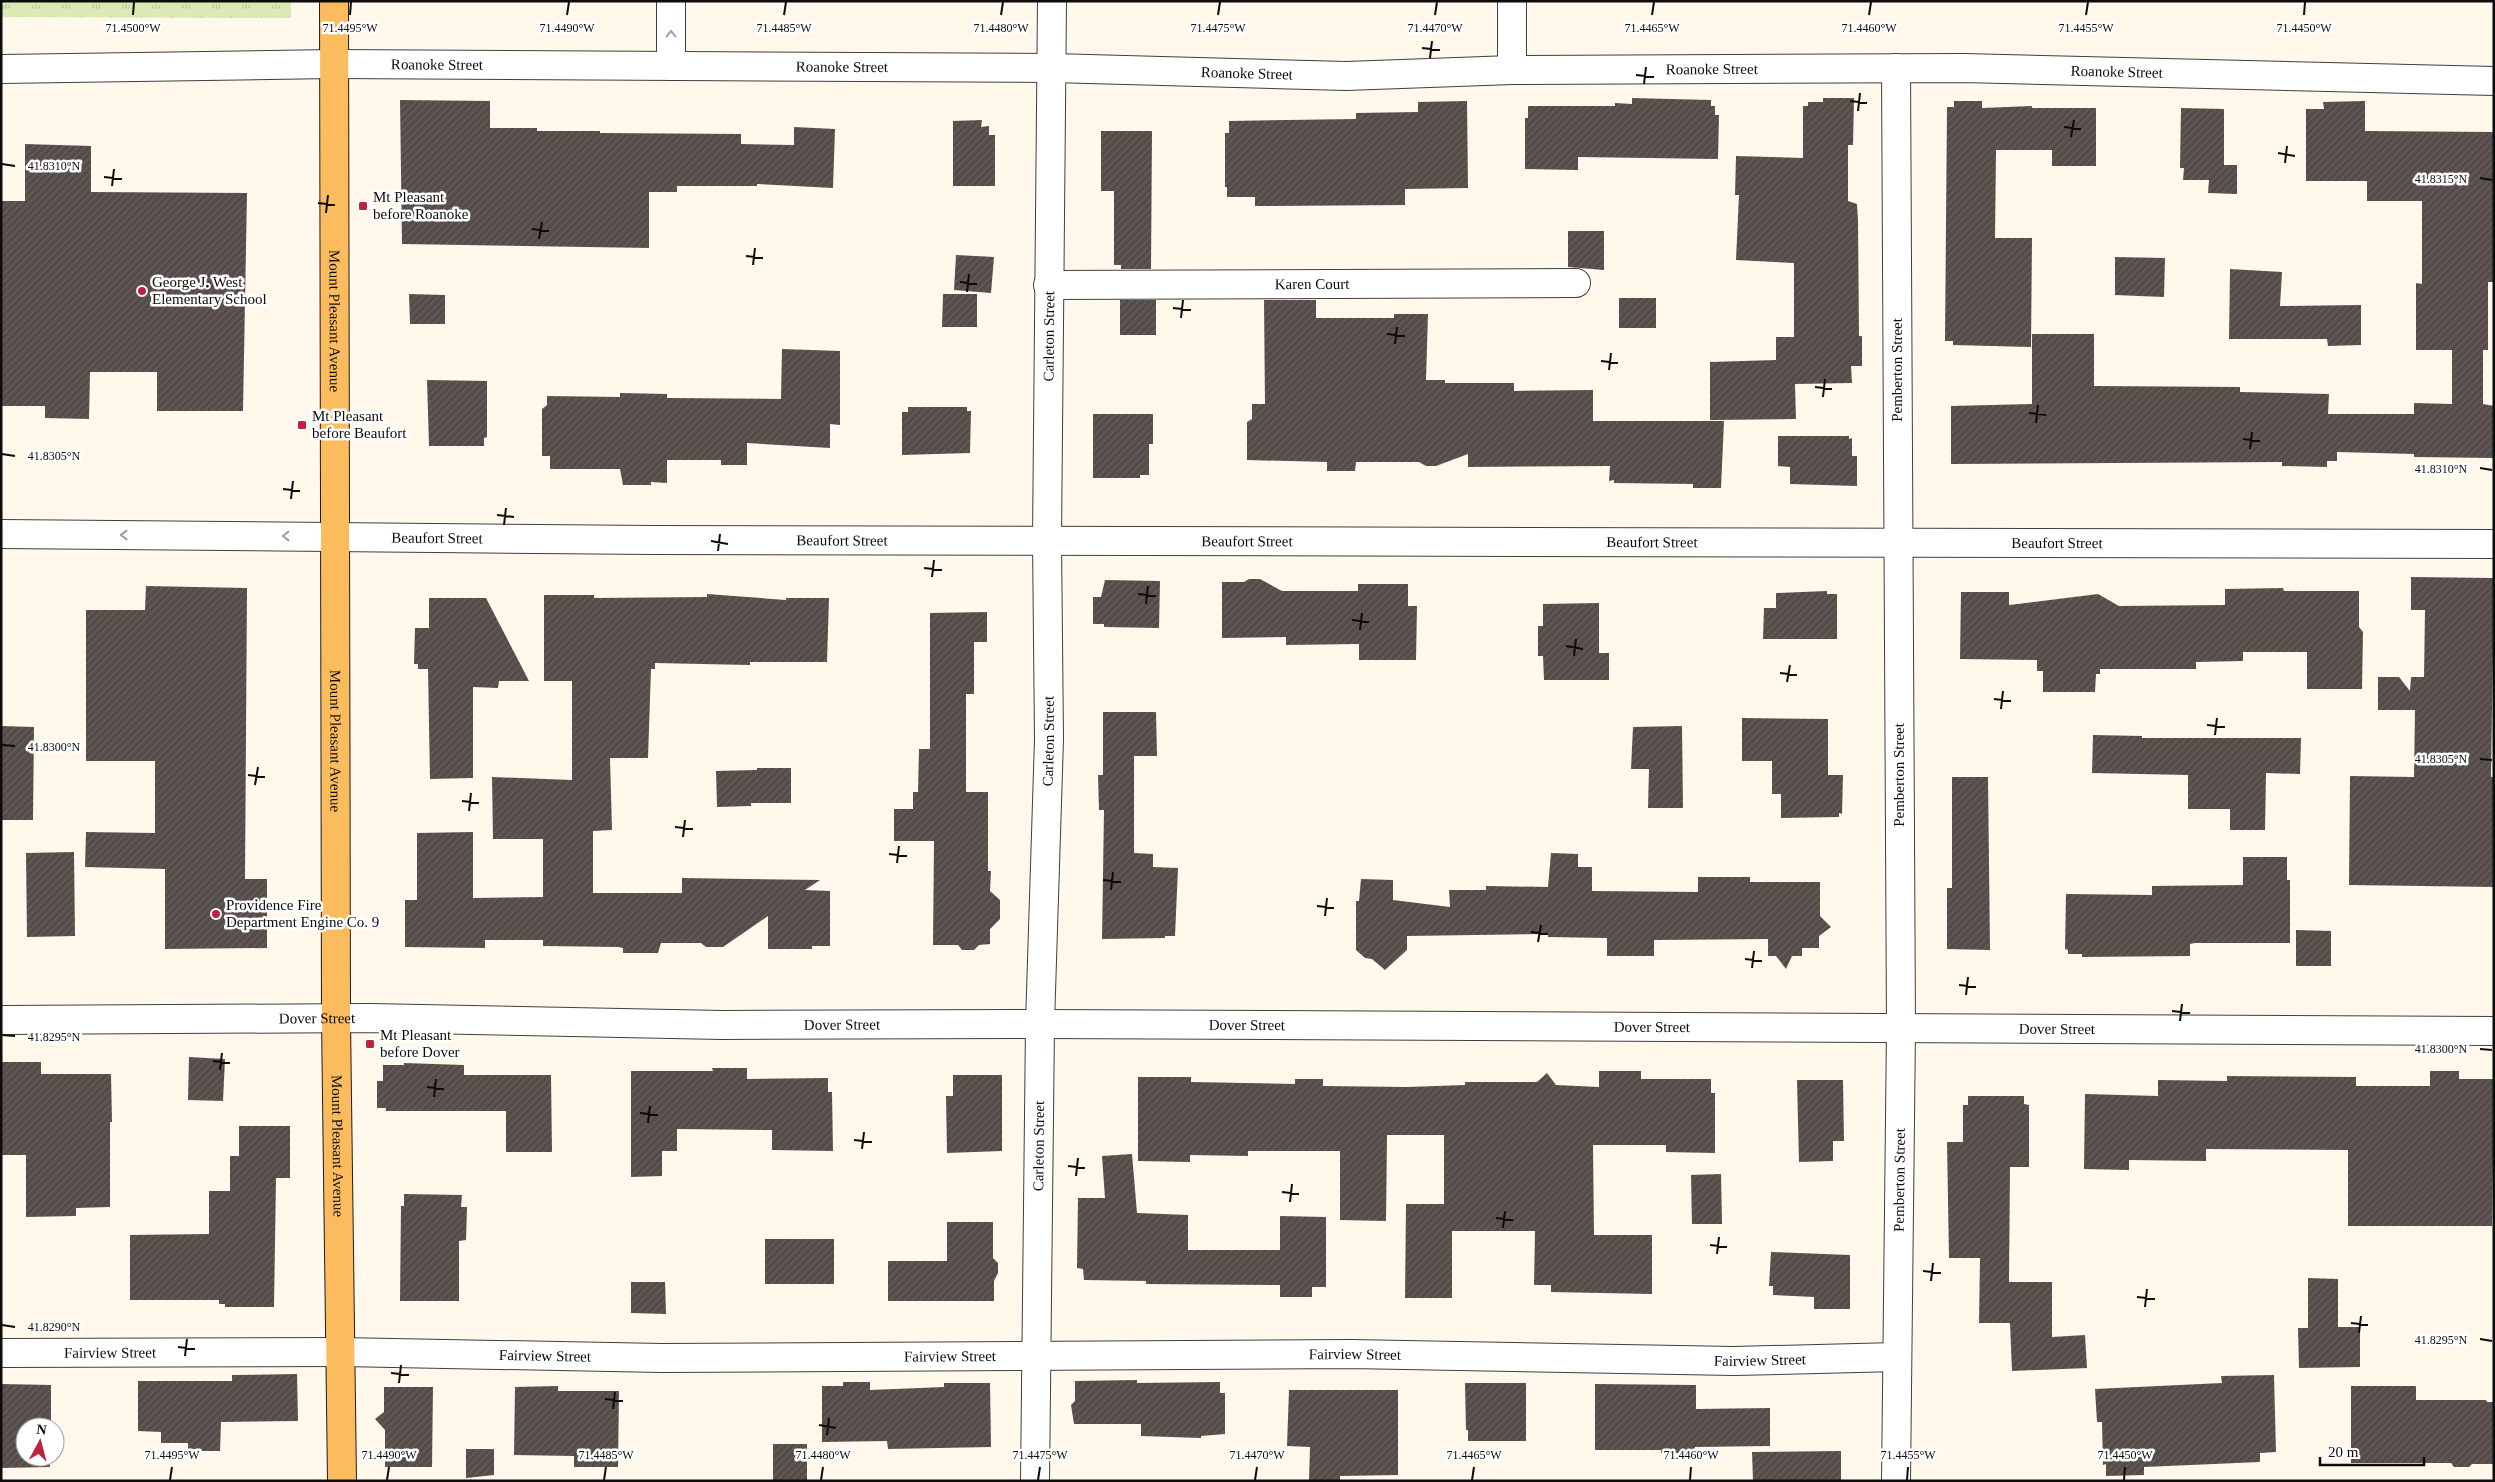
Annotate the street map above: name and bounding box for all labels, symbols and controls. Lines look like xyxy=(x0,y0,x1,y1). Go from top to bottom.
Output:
text: 71.4500°W xyxy=(105,21,161,35)
text: 71.4495°W xyxy=(322,21,378,35)
text: 71.4490°W xyxy=(539,21,595,35)
text: 71.4485°W xyxy=(756,21,812,35)
text: 71.4480°W xyxy=(973,21,1029,35)
text: 71.4475°W xyxy=(1190,21,1246,35)
text: 71.4470°W xyxy=(1407,21,1463,35)
text: 71.4465°W xyxy=(1624,21,1680,35)
text: 71.4460°W xyxy=(1841,21,1897,35)
text: 71.4455°W xyxy=(2058,21,2114,35)
text: 71.4450°W xyxy=(2276,21,2332,35)
one-way arrow xyxy=(666,30,676,38)
street label: Roanoke Street xyxy=(391,56,484,73)
street label: Roanoke Street xyxy=(796,59,889,75)
street label: Roanoke Street xyxy=(1666,61,1759,77)
street label: Roanoke Street xyxy=(2070,63,2164,81)
street label: Roanoke Street xyxy=(1201,64,1294,83)
text: 41.8310°N xyxy=(28,159,81,173)
text: 41.8315°N xyxy=(2415,172,2468,186)
place label: Mt Pleasant before Roanoke xyxy=(373,189,469,222)
marker: Mt Pleasant before Roanoke xyxy=(357,200,369,212)
street label: Mount Pleasant Avenue xyxy=(326,250,343,393)
place label: George J. West Elementary School xyxy=(152,274,267,307)
street label: Karen Court xyxy=(1275,276,1350,292)
marker: George J. West Elementary School xyxy=(136,285,148,297)
street label: Carleton Street xyxy=(1040,290,1057,382)
street label: Pemberton Street xyxy=(1889,317,1905,422)
place label: Mt Pleasant before Beaufort xyxy=(312,408,407,441)
marker: Mt Pleasant before Beaufort xyxy=(296,419,308,431)
text: 41.8305°N xyxy=(28,449,81,463)
text: 41.8310°N xyxy=(2415,462,2468,476)
one-way arrow xyxy=(119,530,127,540)
street label: Beaufort Street xyxy=(391,530,484,546)
one-way arrow xyxy=(282,531,290,541)
street label: Beaufort Street xyxy=(796,532,888,549)
street label: Beaufort Street xyxy=(1201,533,1293,549)
street label: Beaufort Street xyxy=(1606,534,1698,550)
street label: Beaufort Street xyxy=(2011,535,2103,551)
street label: Mount Pleasant Avenue xyxy=(327,670,344,813)
street label: Carleton Street xyxy=(1040,695,1057,787)
street label: Pemberton Street xyxy=(1891,722,1907,827)
text: 41.8300°N xyxy=(28,740,81,754)
text: 41.8305°N xyxy=(2415,752,2468,766)
place label: Providence Fire Department Engine Co. 9 xyxy=(226,897,379,930)
marker: Providence Fire Department Engine Co. 9 xyxy=(210,908,222,920)
street label: Dover Street xyxy=(279,1010,356,1026)
street label: Dover Street xyxy=(804,1017,881,1033)
street label: Dover Street xyxy=(1209,1017,1286,1033)
street label: Dover Street xyxy=(1614,1019,1691,1035)
street label: Dover Street xyxy=(2019,1021,2096,1037)
place label: Mt Pleasant before Dover xyxy=(380,1027,460,1060)
text: 41.8295°N xyxy=(28,1030,81,1044)
marker: Mt Pleasant before Dover xyxy=(364,1038,376,1050)
text: 41.8300°N xyxy=(2415,1042,2468,1056)
street label: Mount Pleasant Avenue xyxy=(329,1075,347,1218)
street label: Carleton Street xyxy=(1030,1100,1047,1191)
street label: Pemberton Street xyxy=(1891,1127,1908,1232)
text: 41.8290°N xyxy=(28,1320,81,1334)
text: 41.8295°N xyxy=(2415,1333,2468,1347)
street label: Fairview Street xyxy=(64,1345,157,1361)
street label: Fairview Street xyxy=(1309,1346,1402,1363)
street label: Fairview Street xyxy=(499,1347,592,1365)
street label: Fairview Street xyxy=(904,1348,997,1365)
street label: Fairview Street xyxy=(1714,1351,1807,1369)
north arrow xyxy=(15,1417,65,1467)
text: N xyxy=(36,1422,47,1438)
scale bar xyxy=(2320,1434,2424,1466)
text: 20 m xyxy=(2328,1444,2359,1460)
text: 71.4495°W xyxy=(144,1448,200,1462)
text: 71.4490°W xyxy=(361,1448,417,1462)
text: 71.4485°W xyxy=(578,1448,634,1462)
text: 71.4480°W xyxy=(795,1448,851,1462)
text: 71.4475°W xyxy=(1012,1448,1068,1462)
text: 71.4470°W xyxy=(1229,1448,1285,1462)
text: 71.4465°W xyxy=(1446,1448,1502,1462)
text: 71.4460°W xyxy=(1663,1448,1719,1462)
text: 71.4455°W xyxy=(1880,1448,1936,1462)
text: 71.4450°W xyxy=(2097,1448,2153,1462)

